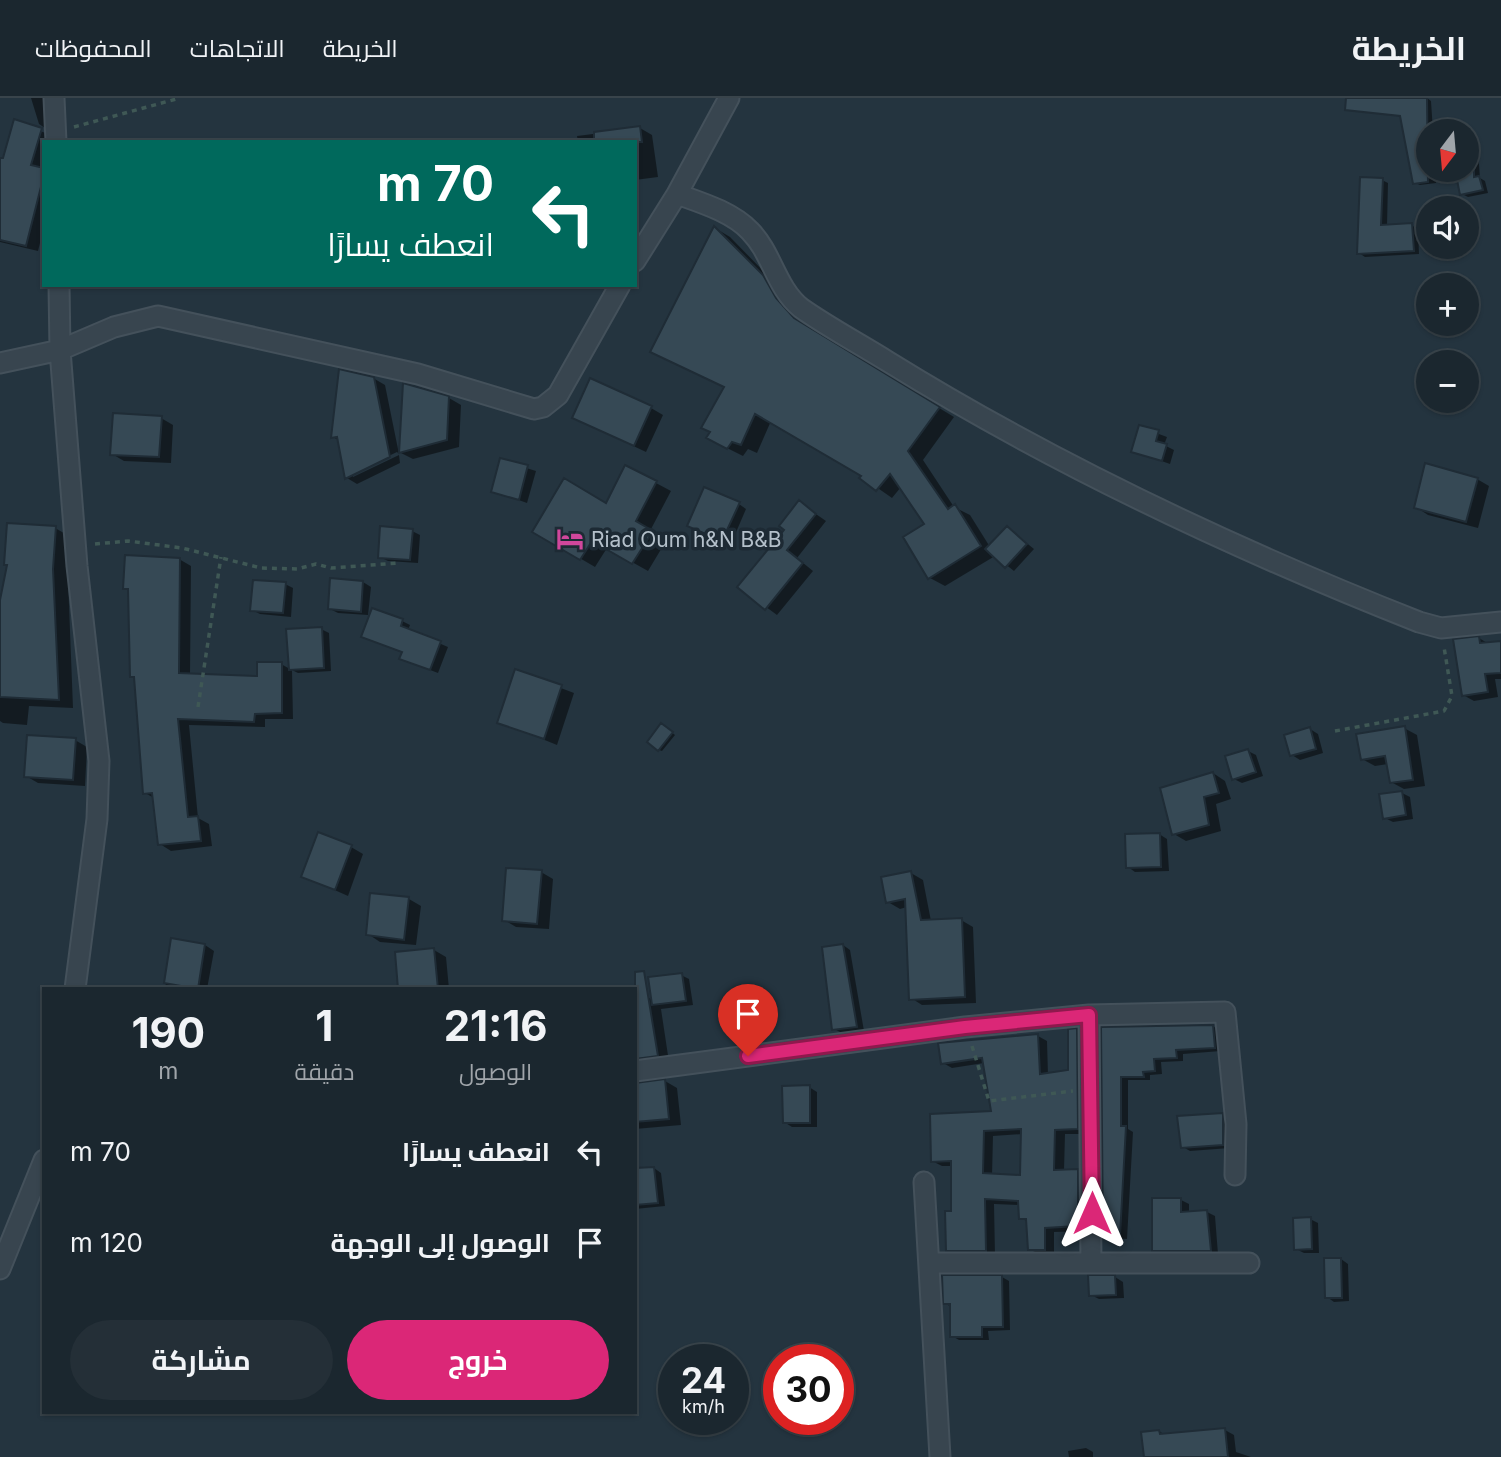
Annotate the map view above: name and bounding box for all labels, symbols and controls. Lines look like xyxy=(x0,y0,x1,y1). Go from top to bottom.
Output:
text: الخريطة xyxy=(1352,28,1466,68)
text: المحفوظات xyxy=(35,34,152,63)
text: الاتجاهات xyxy=(190,34,285,63)
text: الخريطة xyxy=(323,34,398,63)
north arrow xyxy=(1416,119,1479,182)
map controls xyxy=(1416,119,1479,413)
text: 70 m xyxy=(377,154,494,213)
icon: left xyxy=(518,168,609,259)
button: sound xyxy=(1416,196,1479,259)
text: انعطف يسارًا xyxy=(327,225,494,264)
button: + xyxy=(1416,273,1479,336)
button: − xyxy=(1416,350,1479,413)
hotel icon: Riad Oum h&N B&B xyxy=(555,524,585,554)
place label: Riad Oum h&N B&B xyxy=(591,527,782,552)
pin xyxy=(718,984,778,1056)
icon: arrive xyxy=(729,995,767,1033)
text: 1 xyxy=(315,1000,333,1051)
text: 21:16 xyxy=(444,1000,548,1051)
text: 190 xyxy=(131,1007,205,1058)
text: m xyxy=(158,1057,178,1085)
text: دقيقة xyxy=(294,1058,354,1086)
text: الوصول xyxy=(459,1058,532,1086)
icon: left xyxy=(571,1133,609,1171)
text: 70 m xyxy=(70,1136,131,1167)
text: انعطف يسارًا xyxy=(402,1136,550,1167)
position arrow xyxy=(1055,1176,1129,1250)
icon: arrive xyxy=(571,1224,609,1262)
text: 120 m xyxy=(70,1227,143,1258)
text: الوصول إلى الوجهة xyxy=(331,1227,550,1258)
button: مشاركة xyxy=(70,1320,333,1400)
button: خروج xyxy=(347,1320,609,1400)
speed limit sign: 30 xyxy=(763,1344,854,1435)
text: 24 xyxy=(681,1359,726,1401)
text: km/h xyxy=(682,1396,725,1417)

